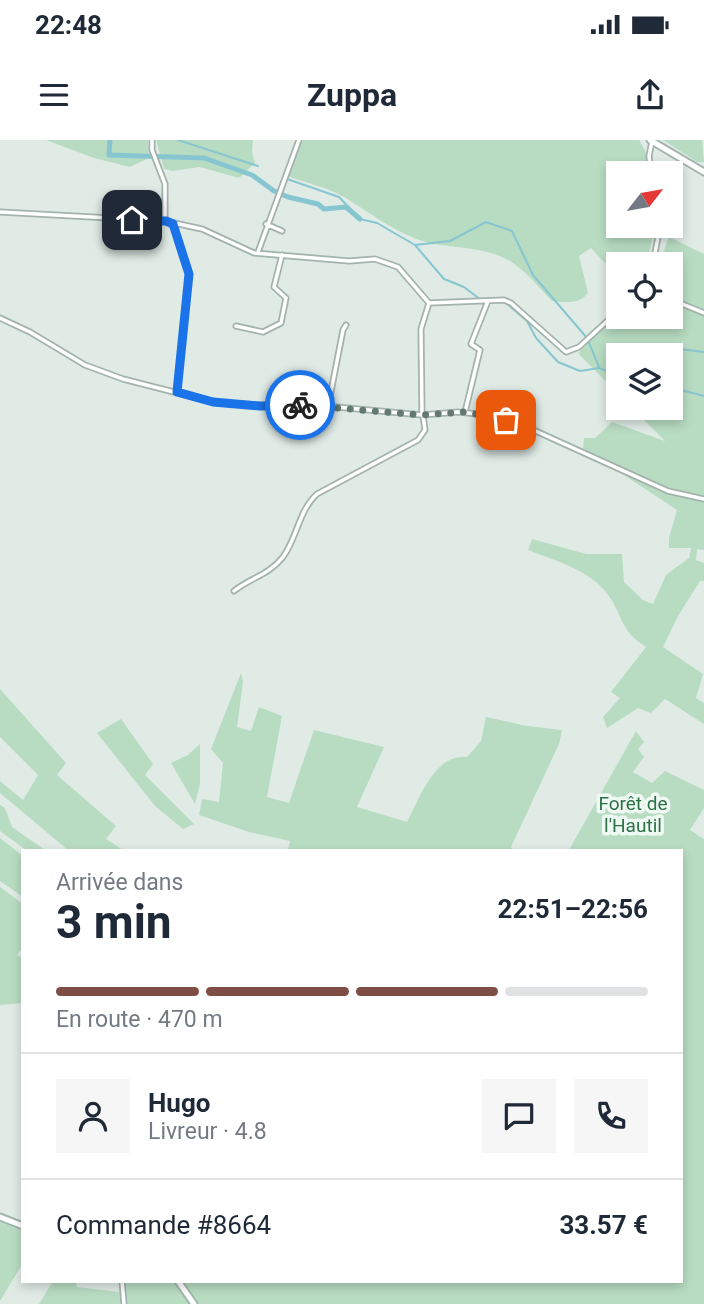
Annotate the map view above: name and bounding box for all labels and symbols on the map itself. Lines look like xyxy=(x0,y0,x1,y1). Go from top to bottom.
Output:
north arrow xyxy=(606,161,682,238)
pin xyxy=(102,190,162,250)
courier xyxy=(265,370,335,440)
pin xyxy=(476,390,536,450)
park label: Forêt de l'Hautil xyxy=(598,792,668,837)

